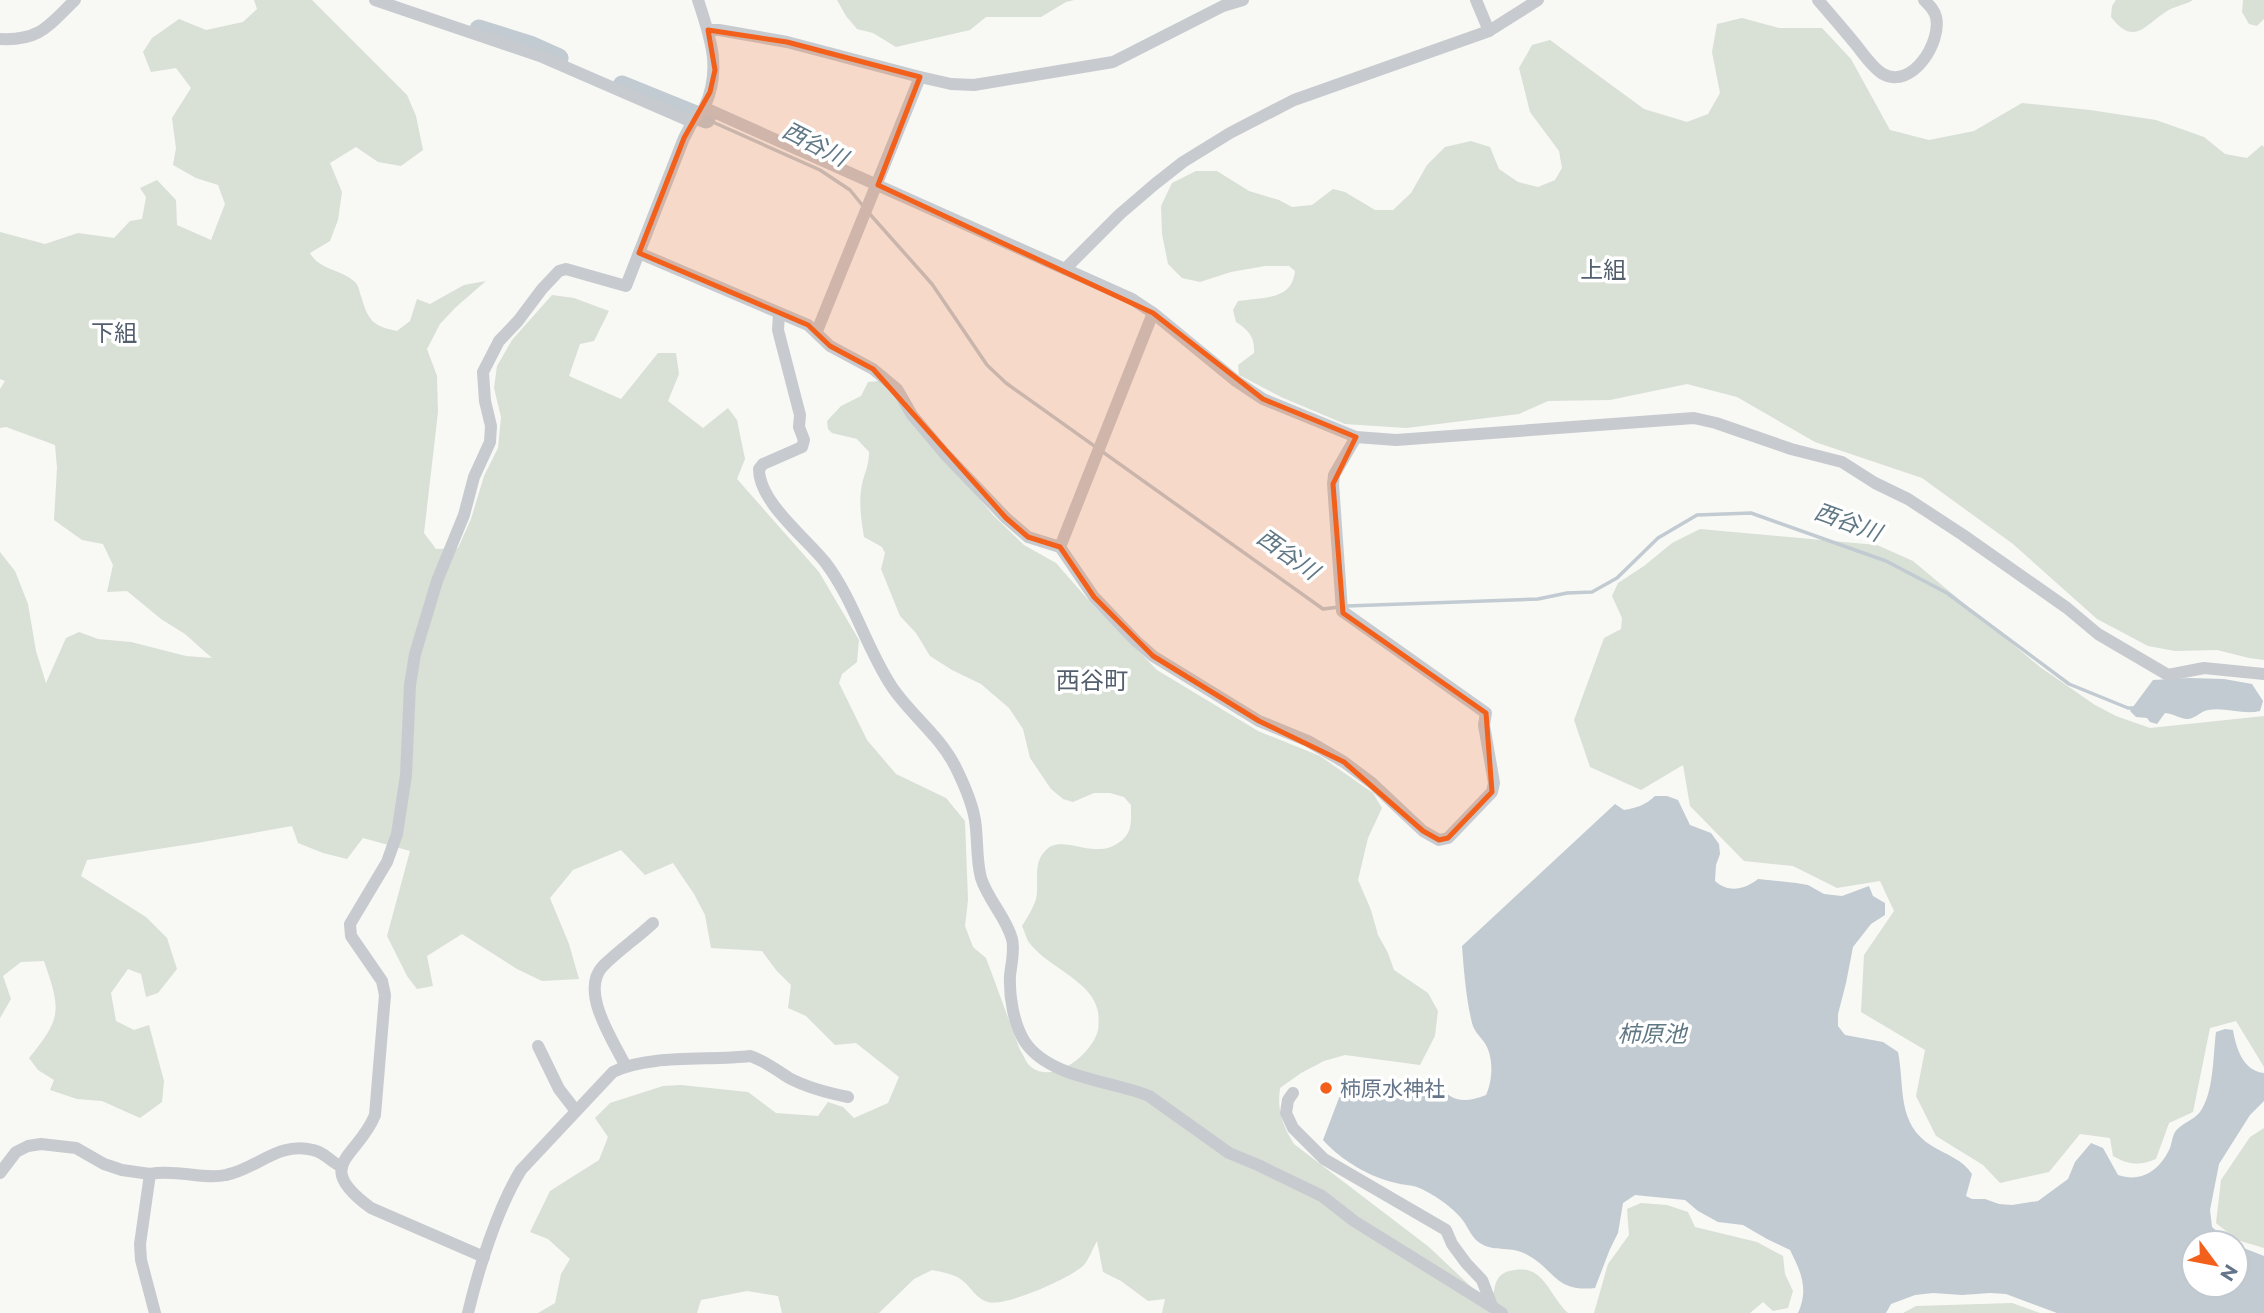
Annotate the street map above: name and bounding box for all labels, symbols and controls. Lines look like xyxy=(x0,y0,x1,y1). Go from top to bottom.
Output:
water label: 西谷川 xyxy=(778,116,855,173)
district label: 上組 xyxy=(1580,256,1626,284)
district label: 下組 xyxy=(91,319,137,347)
water label: 西谷川 xyxy=(1811,497,1888,548)
water label: 西谷川 xyxy=(1252,523,1327,587)
district label: 西谷町 xyxy=(1056,666,1128,695)
water label: 柿原池 xyxy=(1618,1020,1689,1048)
place label: 柿原水神社 xyxy=(1340,1076,1445,1101)
marker: 柿原水神社 xyxy=(1318,1080,1334,1096)
north arrow xyxy=(2180,1229,2250,1299)
text: N xyxy=(2215,1260,2243,1285)

